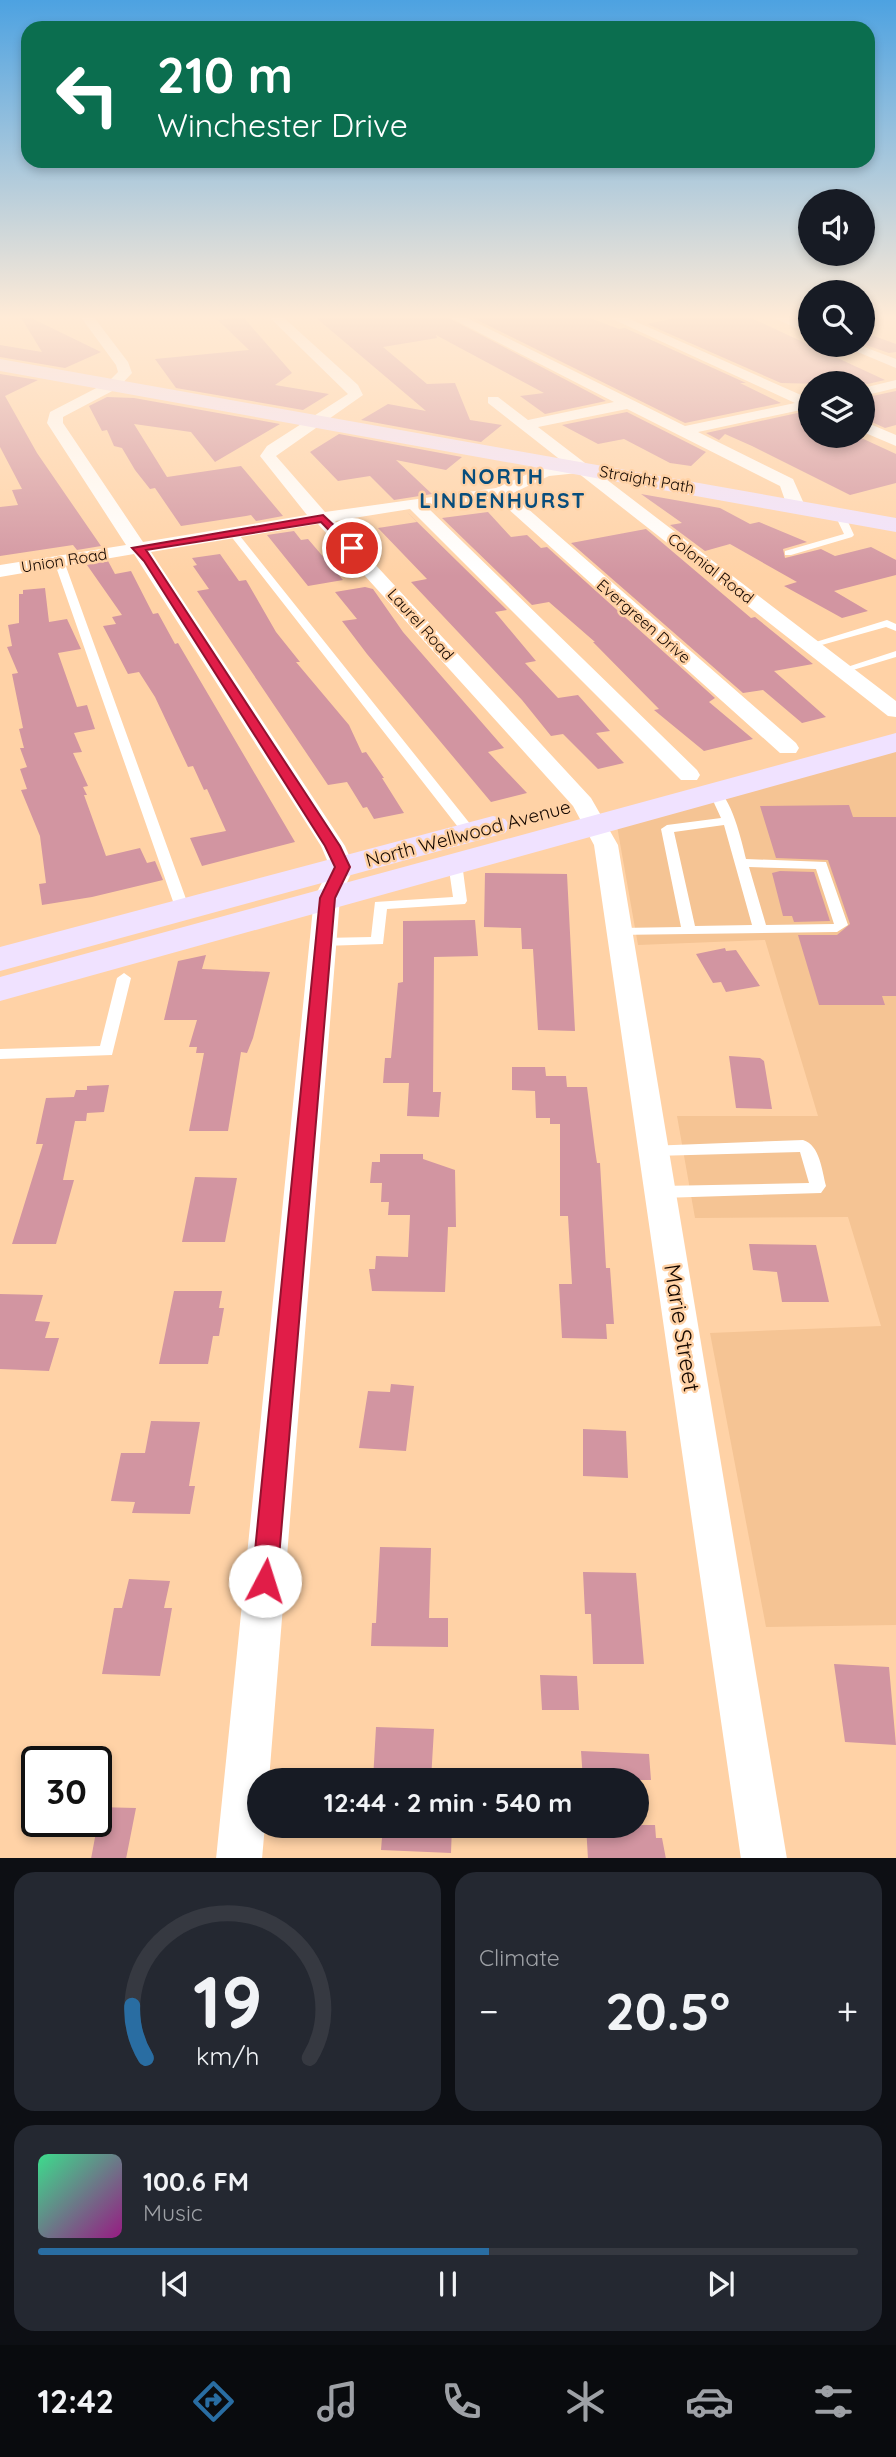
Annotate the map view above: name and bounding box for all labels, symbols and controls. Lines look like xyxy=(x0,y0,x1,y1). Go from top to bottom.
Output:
text: 210 m xyxy=(157,44,293,105)
icon: left xyxy=(42,49,133,140)
text: Winchester Drive xyxy=(157,105,408,145)
map controls xyxy=(798,189,875,448)
button: sound xyxy=(798,189,875,266)
button: search xyxy=(798,280,875,357)
button: layers xyxy=(798,371,875,448)
street label: Straight Path xyxy=(598,461,696,497)
district label: NORTH LINDENHURST xyxy=(419,463,587,513)
pin xyxy=(322,518,382,578)
street label: Colonial Road xyxy=(664,528,758,608)
icon: arrive xyxy=(333,529,371,567)
street label: Union Road xyxy=(19,543,109,577)
street label: Evergreen Drive xyxy=(593,575,695,667)
street label: Laurel Road xyxy=(384,584,458,664)
street label: North Wellwood Avenue xyxy=(363,794,573,872)
street label: Marie Street xyxy=(658,1262,707,1394)
position arrow xyxy=(228,1544,302,1618)
speed limit sign: 30 xyxy=(21,1746,112,1837)
text: 12:44 · 2 min · 540 m xyxy=(324,1786,572,1819)
text: Climate xyxy=(479,1943,560,1972)
text: 19 xyxy=(193,1955,262,2046)
text: 20.5° xyxy=(605,1978,730,2043)
text: − xyxy=(479,1987,499,2035)
text: + xyxy=(837,1987,858,2035)
text: km/h xyxy=(196,2039,259,2070)
text: 100.6 FM xyxy=(143,2165,249,2198)
text: Music xyxy=(143,2198,203,2227)
icon: previous xyxy=(156,2265,194,2303)
icon: pause xyxy=(429,2265,467,2303)
icon: next xyxy=(702,2265,740,2303)
icon: directions xyxy=(189,2377,238,2426)
icon: music xyxy=(313,2377,362,2426)
icon: phone xyxy=(437,2377,486,2426)
icon: climate xyxy=(561,2377,610,2426)
icon: car xyxy=(685,2377,734,2426)
icon: filters xyxy=(809,2377,858,2426)
text: 12:42 xyxy=(38,2381,114,2421)

